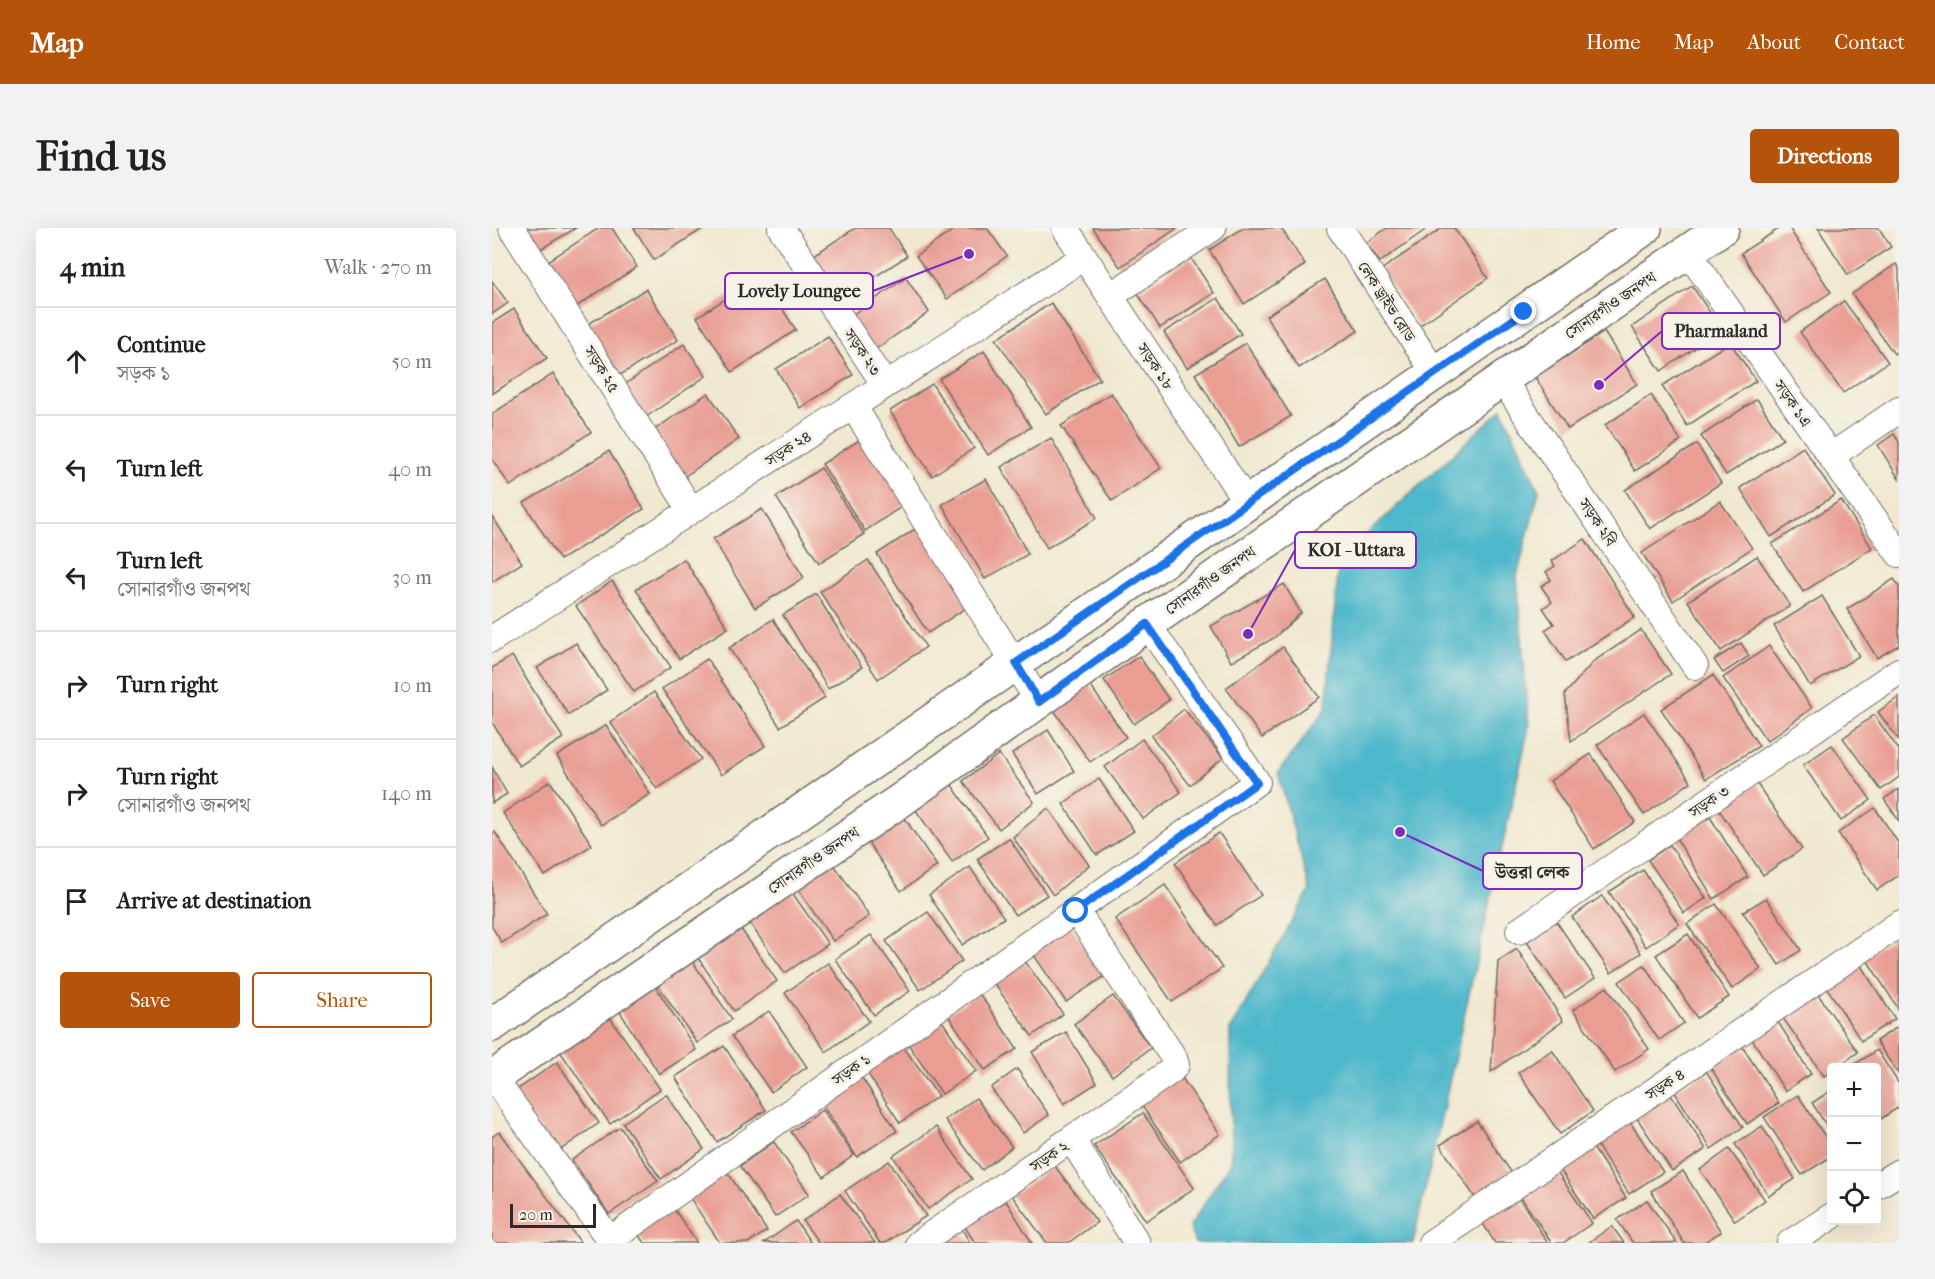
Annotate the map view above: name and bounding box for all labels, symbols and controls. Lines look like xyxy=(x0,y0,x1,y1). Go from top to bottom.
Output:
text: Map xyxy=(30,26,84,59)
text: Home xyxy=(1586,30,1641,54)
text: Map xyxy=(1674,30,1714,54)
text: About xyxy=(1747,30,1801,54)
text: Contact xyxy=(1834,30,1905,54)
button: Directions xyxy=(1750,129,1899,183)
text: Find us xyxy=(36,132,166,181)
text: 4 min xyxy=(60,252,125,283)
text: Walk · 270 m xyxy=(324,256,432,279)
street label: লেক ড্রাইভ রোড xyxy=(1354,257,1421,346)
street label: সোনারগাঁও জনপথ xyxy=(1561,267,1661,343)
callout: Lovely Loungee xyxy=(725,273,873,309)
text: Lovely Loungee xyxy=(737,281,861,302)
route end xyxy=(1510,298,1536,324)
callout: Pharmaland xyxy=(1662,313,1780,349)
text: Pharmaland xyxy=(1674,321,1769,342)
street label: সড়ক ২৩ xyxy=(839,324,885,379)
text: Continue xyxy=(117,332,206,358)
street label: সড়ক ১৮ xyxy=(1132,338,1178,394)
street label: সড়ক ২৫ xyxy=(579,342,623,396)
icon: ahead xyxy=(60,345,93,378)
text: 50 m xyxy=(391,350,432,373)
text: সড়ক ১ xyxy=(117,362,170,385)
street label: সড়ক ১এ xyxy=(1769,375,1816,430)
street label: সড়ক ২৪ xyxy=(761,426,815,471)
icon: left xyxy=(60,453,93,486)
text: Turn left xyxy=(117,456,203,482)
text: 40 m xyxy=(388,458,432,481)
street label: সড়ক ২বি xyxy=(1574,494,1621,551)
callout: KOI - Uttara xyxy=(1295,532,1416,568)
text: KOI - Uttara xyxy=(1308,540,1405,561)
street label: সোনারগাঁও জনপথ xyxy=(1161,541,1260,619)
text: Turn left xyxy=(117,548,203,574)
icon: left xyxy=(60,561,93,594)
text: 30 m xyxy=(392,566,432,589)
text: সোনারগাঁও জনপথ xyxy=(117,578,250,601)
icon: right xyxy=(60,669,93,702)
text: Turn right xyxy=(117,672,218,698)
text: 10 m xyxy=(393,674,432,697)
text: Turn right xyxy=(117,764,218,790)
icon: right xyxy=(60,777,93,810)
street label: সড়ক ৩ xyxy=(1685,781,1733,822)
text: 140 m xyxy=(381,782,432,805)
text: সোনারগাঁও জনপথ xyxy=(117,794,250,817)
street label: সোনারগাঁও জনপথ xyxy=(764,822,864,898)
callout: উত্তরা লেক xyxy=(1483,853,1582,889)
text: উত্তরা লেক xyxy=(1494,861,1570,883)
icon: arrive xyxy=(60,885,93,918)
text: Arrive at destination xyxy=(117,888,311,914)
route start xyxy=(1062,897,1088,923)
button: Save xyxy=(60,972,240,1028)
button: Share xyxy=(252,972,432,1028)
street label: সড়ক ১ xyxy=(828,1049,874,1090)
map controls xyxy=(1827,1063,1881,1225)
button: + xyxy=(1827,1063,1881,1117)
street label: সড়ক ৪ xyxy=(1641,1064,1689,1105)
button: − xyxy=(1827,1117,1881,1171)
street label: সড়ক ২ xyxy=(1026,1136,1073,1177)
button: locate xyxy=(1827,1171,1881,1225)
scale bar xyxy=(510,1201,596,1228)
text: 20 m xyxy=(519,1205,553,1224)

